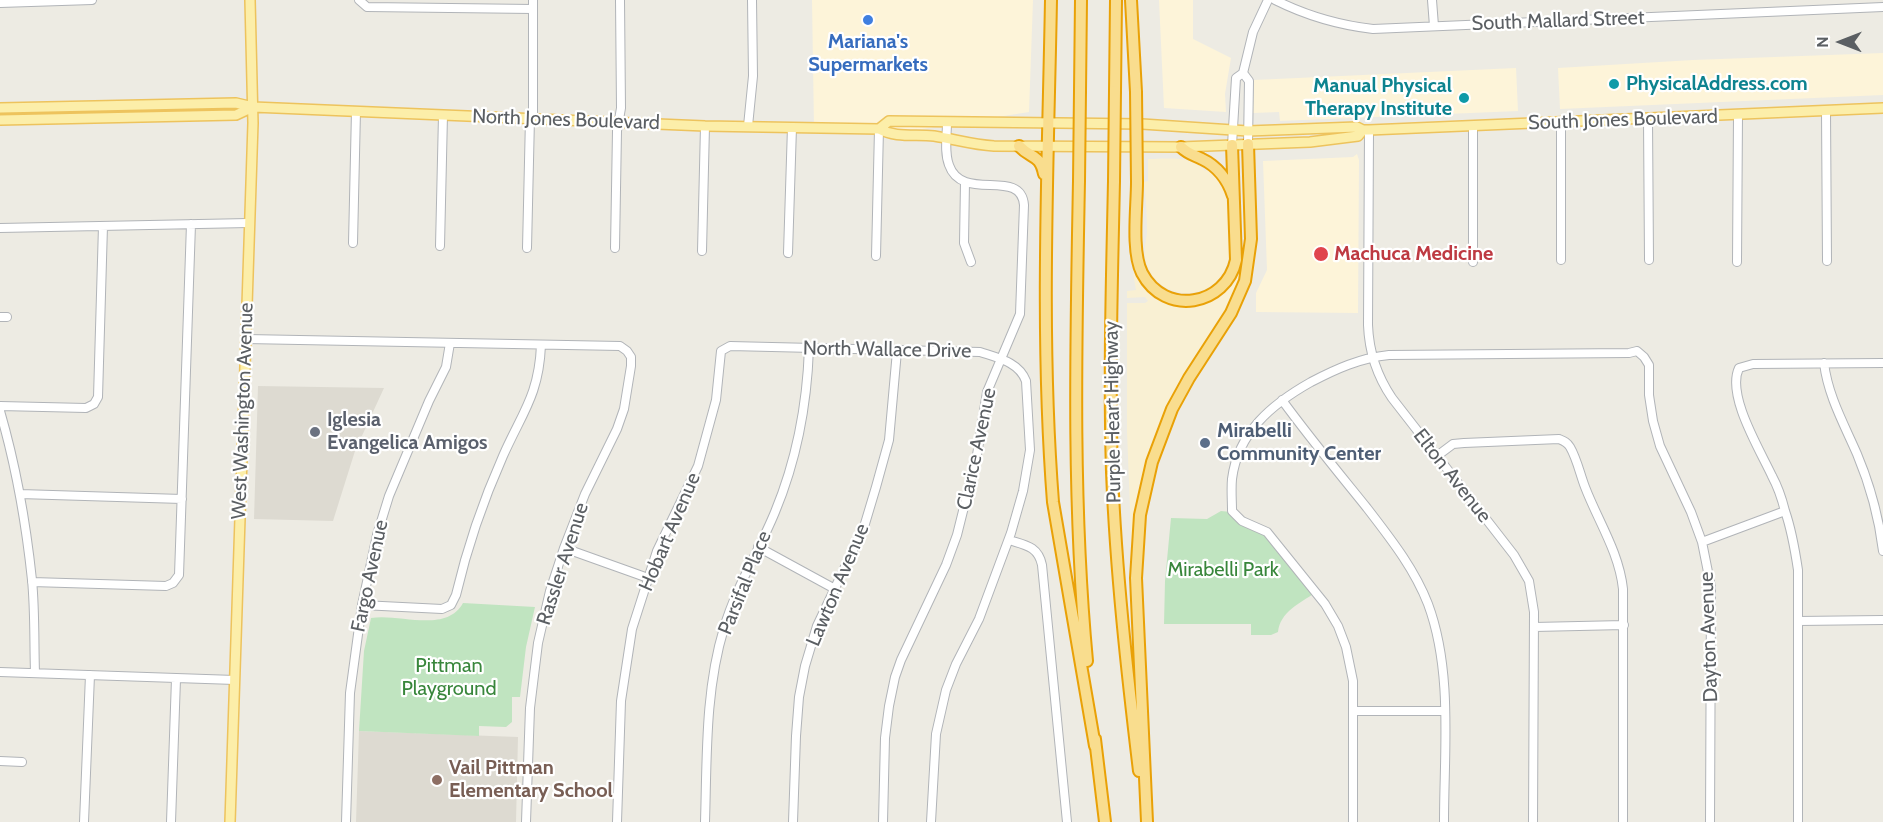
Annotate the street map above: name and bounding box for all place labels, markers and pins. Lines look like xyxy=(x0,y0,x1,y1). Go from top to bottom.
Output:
marker: Mariana's Supermarkets xyxy=(861,13,875,27)
place label: Mariana's Supermarkets xyxy=(808,30,928,77)
place label: PhysicalAddress.com xyxy=(1626,72,1808,96)
place label: Manual Physical Therapy Institute xyxy=(1305,74,1452,121)
marker: PhysicalAddress.com xyxy=(1607,77,1621,91)
marker: Manual Physical Therapy Institute xyxy=(1457,91,1471,105)
place label: Machuca Medicine xyxy=(1334,242,1493,266)
marker: Machuca Medicine xyxy=(1312,245,1330,263)
place label: Iglesia Evangelica Amigos xyxy=(327,408,488,455)
place label: Mirabelli Community Center xyxy=(1217,419,1381,466)
marker: Iglesia Evangelica Amigos xyxy=(308,425,322,439)
marker: Mirabelli Community Center xyxy=(1198,436,1212,450)
place label: Vail Pittman Elementary School xyxy=(449,756,613,803)
marker: Vail Pittman Elementary School xyxy=(430,773,444,787)

